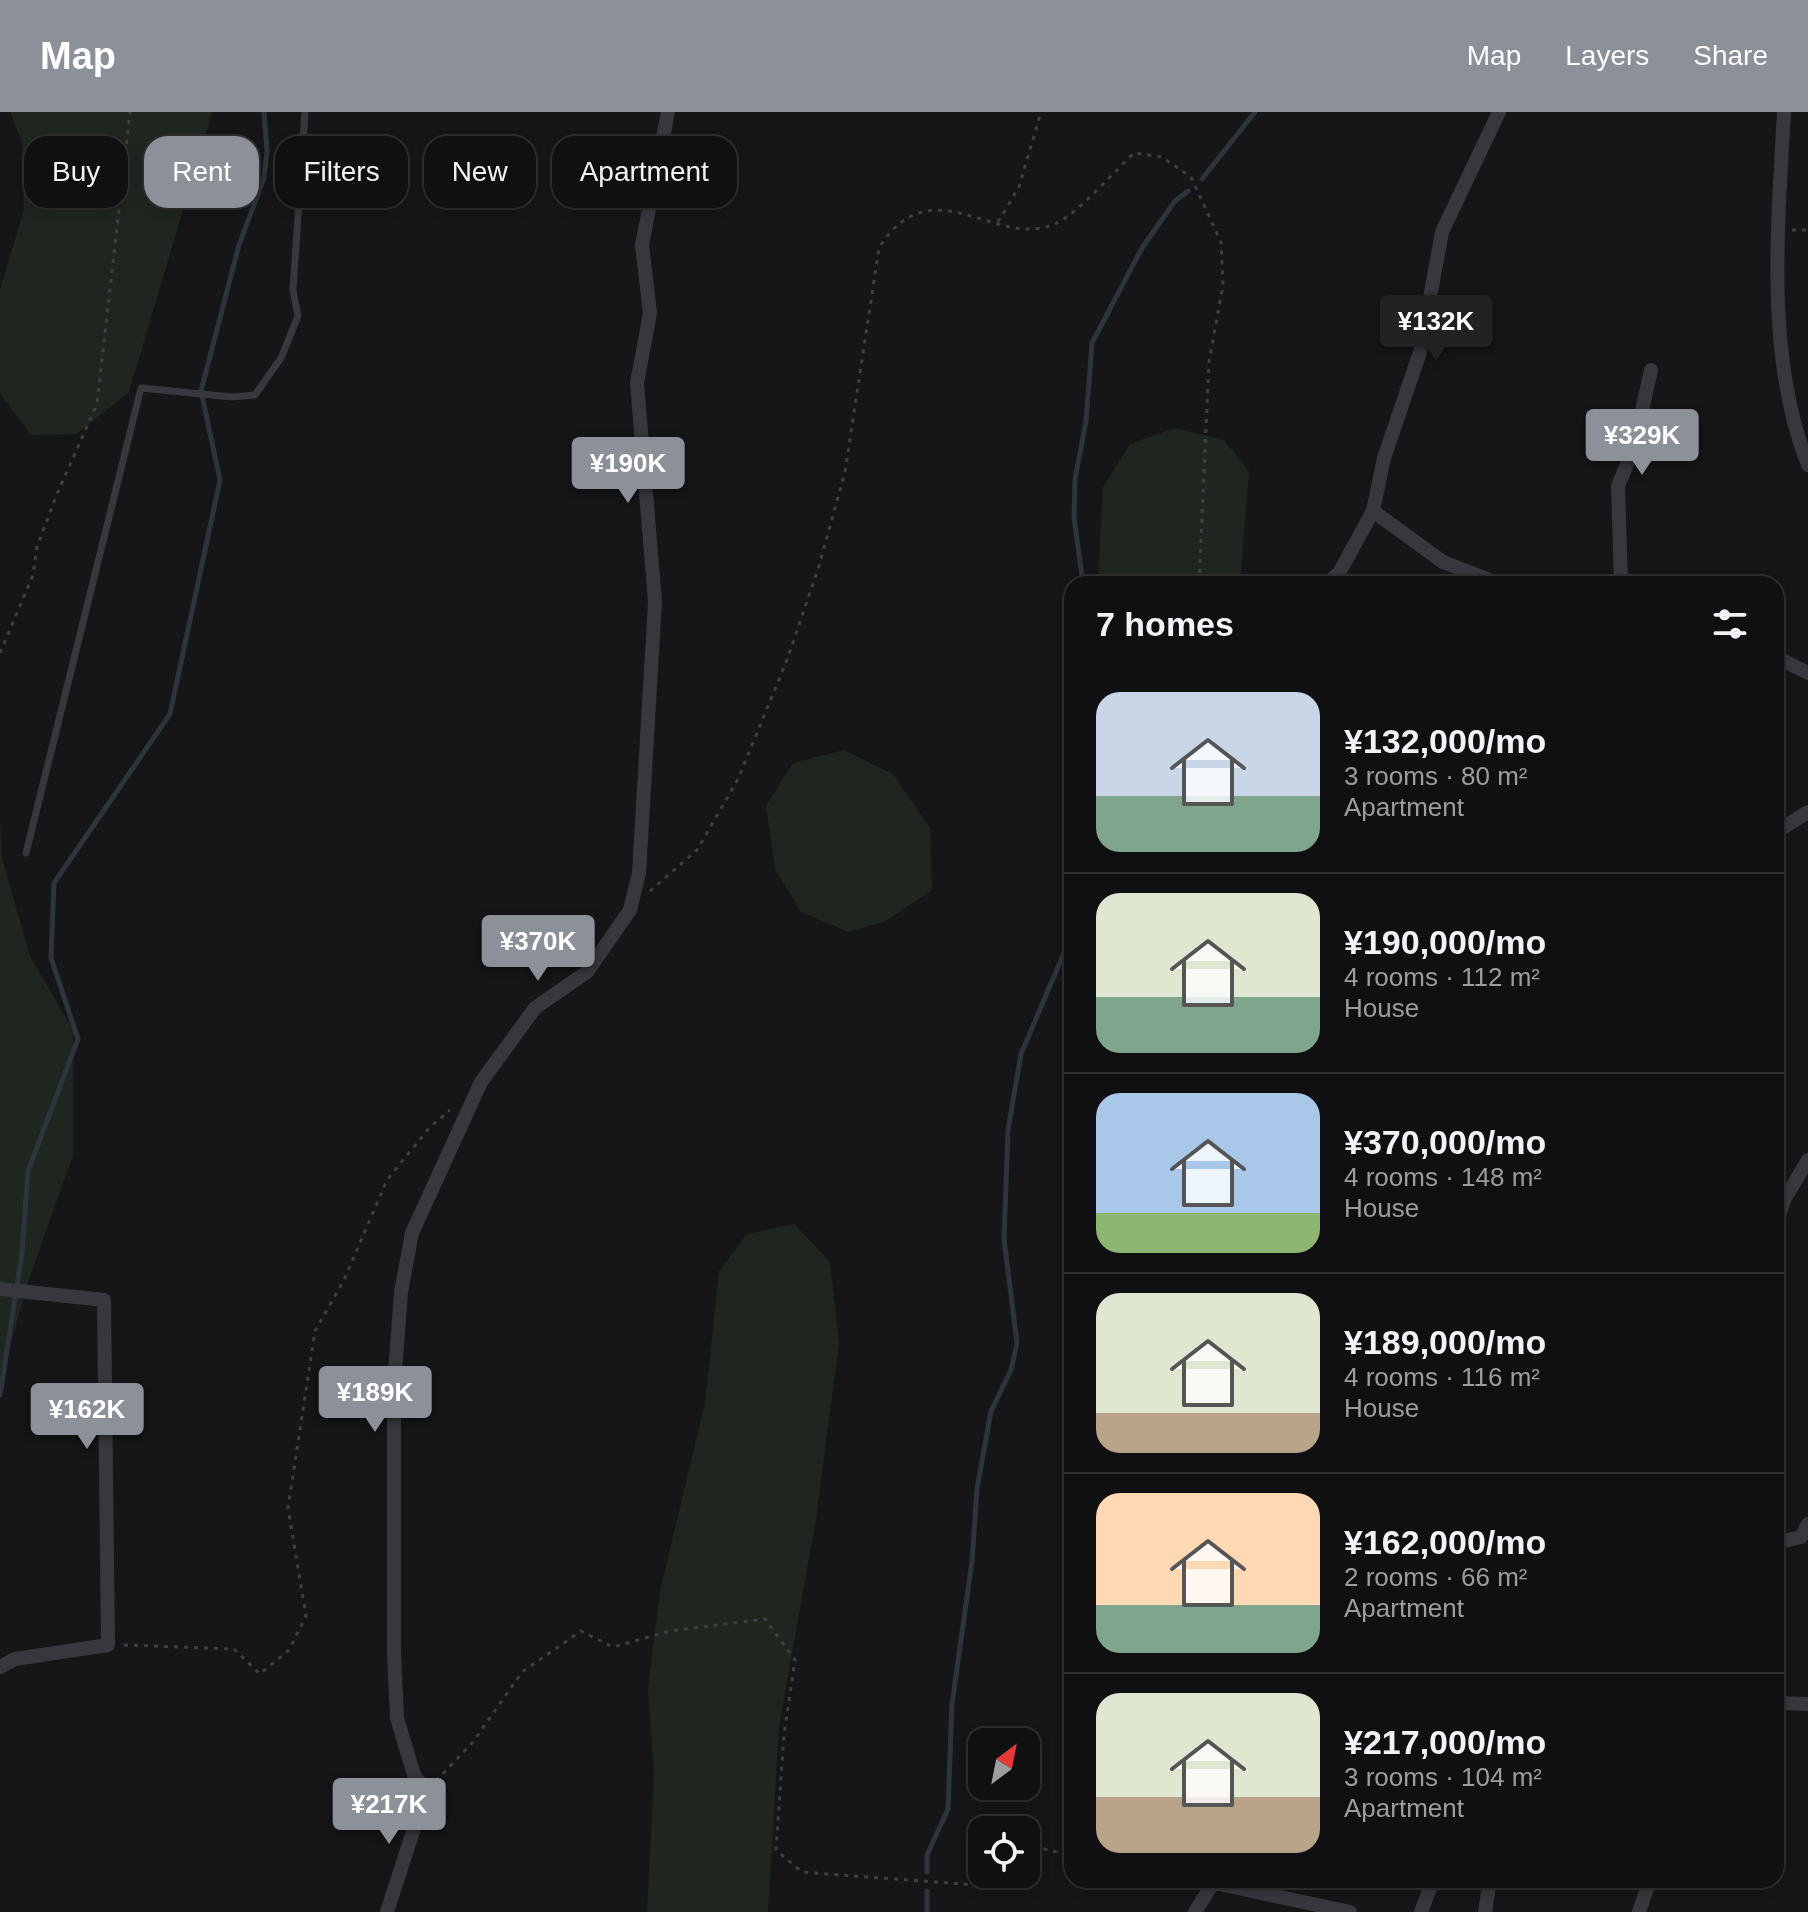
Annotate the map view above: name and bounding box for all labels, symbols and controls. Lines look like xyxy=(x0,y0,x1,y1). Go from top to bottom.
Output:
text: Map xyxy=(40,35,116,77)
text: Map xyxy=(1467,40,1521,71)
text: Layers xyxy=(1565,40,1649,71)
text: Share xyxy=(1693,40,1768,71)
chip: Buy xyxy=(24,136,128,208)
chip: Rent xyxy=(144,136,259,208)
chip: Filters xyxy=(275,136,408,208)
chip: New xyxy=(424,136,536,208)
chip: Apartment xyxy=(552,136,737,208)
pin: ¥132K xyxy=(1380,295,1492,363)
text: ¥132K xyxy=(1398,306,1474,336)
pin: ¥329K xyxy=(1586,409,1698,477)
text: ¥329K xyxy=(1604,420,1680,450)
pin: ¥190K xyxy=(572,437,684,505)
text: ¥190K xyxy=(590,448,666,478)
icon: filters xyxy=(1708,602,1752,646)
text: 7 homes xyxy=(1096,605,1234,643)
text: ¥132,000/mo xyxy=(1344,722,1546,760)
icon: home xyxy=(1160,724,1256,820)
text: 3 rooms · 80 m² xyxy=(1344,761,1528,791)
text: Apartment xyxy=(1344,792,1464,822)
pin: ¥370K xyxy=(482,915,594,983)
text: ¥190,000/mo xyxy=(1344,923,1546,961)
icon: home xyxy=(1160,925,1256,1021)
text: ¥370K xyxy=(500,926,576,956)
text: 4 rooms · 112 m² xyxy=(1344,962,1540,992)
text: House xyxy=(1344,993,1419,1023)
text: ¥370,000/mo xyxy=(1344,1123,1546,1161)
icon: home xyxy=(1160,1125,1256,1221)
text: 4 rooms · 148 m² xyxy=(1344,1162,1542,1192)
text: House xyxy=(1344,1193,1419,1223)
text: ¥189,000/mo xyxy=(1344,1323,1546,1361)
icon: home xyxy=(1160,1325,1256,1421)
text: 4 rooms · 116 m² xyxy=(1344,1362,1540,1392)
pin: ¥189K xyxy=(319,1366,431,1434)
text: ¥189K xyxy=(337,1377,413,1407)
pin: ¥162K xyxy=(31,1383,143,1451)
text: House xyxy=(1344,1393,1419,1423)
text: ¥162K xyxy=(49,1394,125,1424)
text: ¥162,000/mo xyxy=(1344,1523,1546,1561)
icon: home xyxy=(1160,1525,1256,1621)
text: 2 rooms · 66 m² xyxy=(1344,1562,1528,1592)
text: Apartment xyxy=(1344,1593,1464,1623)
text: ¥217,000/mo xyxy=(1344,1723,1546,1761)
icon: home xyxy=(1160,1725,1256,1821)
north arrow xyxy=(968,1728,1040,1800)
map controls xyxy=(968,1728,1040,1888)
text: 3 rooms · 104 m² xyxy=(1344,1762,1542,1792)
pin: ¥217K xyxy=(333,1778,445,1846)
text: ¥217K xyxy=(351,1789,427,1819)
text: Apartment xyxy=(1344,1793,1464,1823)
button: locate xyxy=(968,1816,1040,1888)

